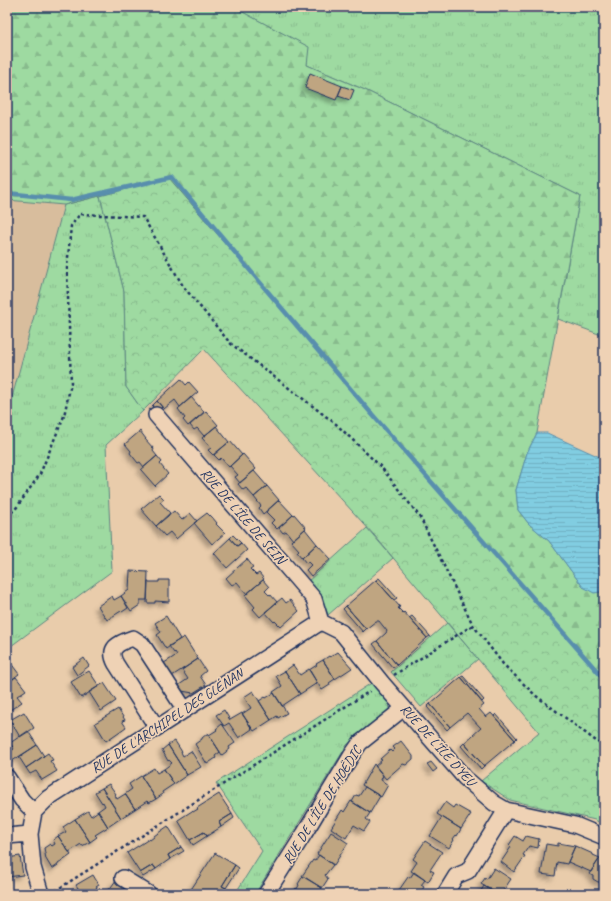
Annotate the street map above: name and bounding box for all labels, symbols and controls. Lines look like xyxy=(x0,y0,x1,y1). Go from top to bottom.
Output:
street label: RUE DE L'ÎLE DE SEIN xyxy=(197,465,291,569)
street label: RUE DE L'ARCHIPEL DES GLÉNAN xyxy=(88,664,248,777)
street label: RUE DE L'ÎLE D'YEU xyxy=(397,701,481,791)
street label: RUE DE L'ÎLE DE HOËDIC xyxy=(279,741,366,867)

